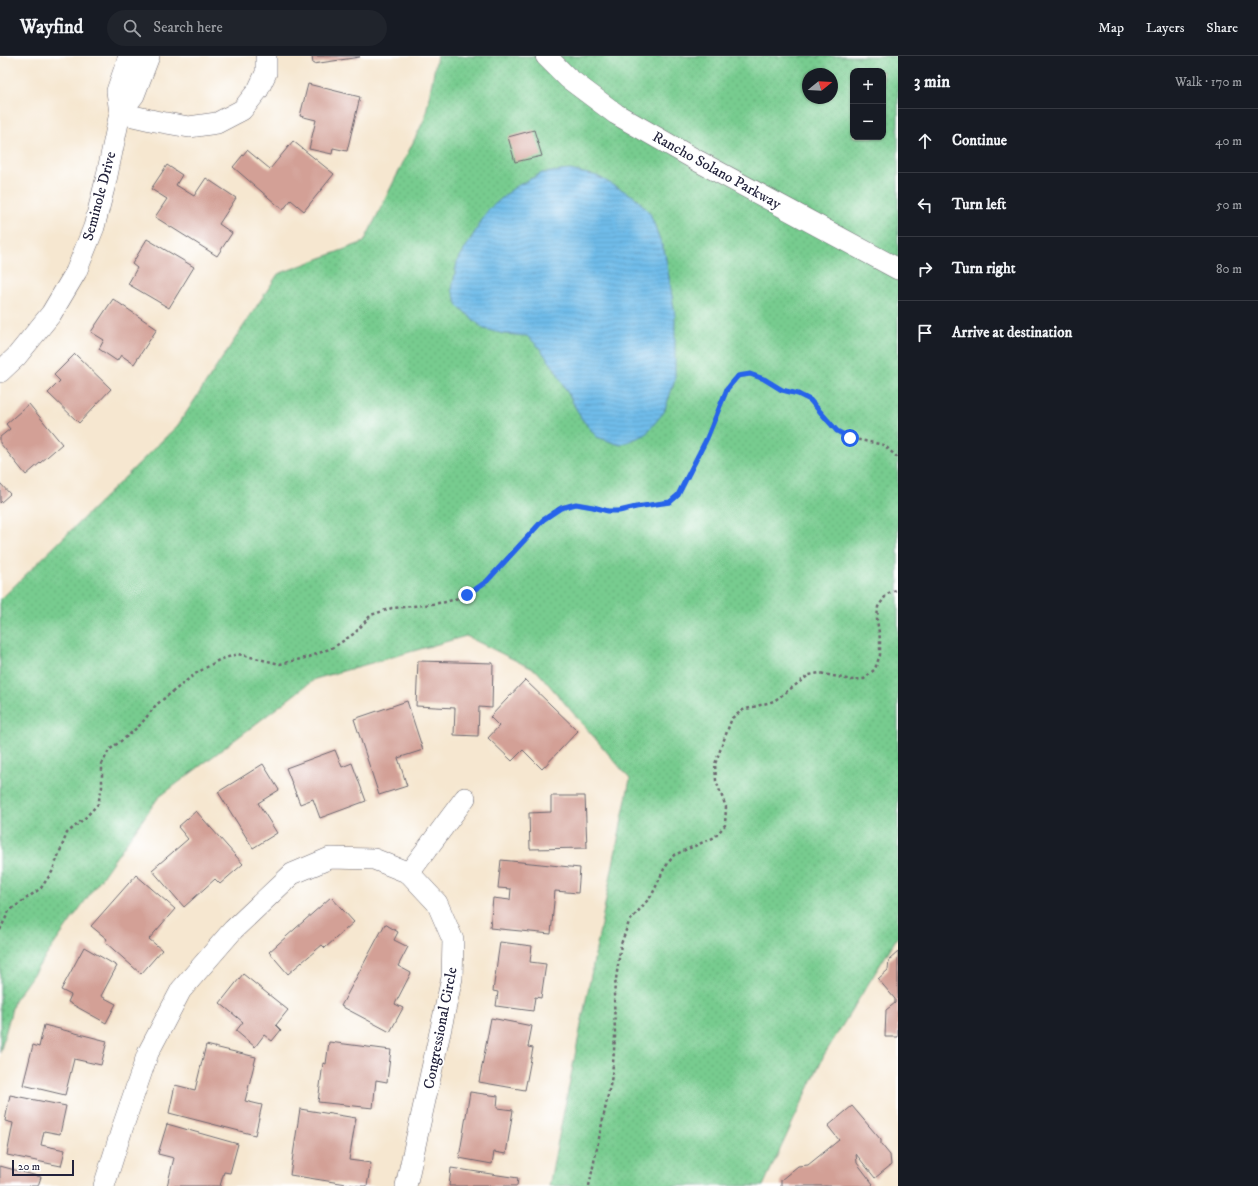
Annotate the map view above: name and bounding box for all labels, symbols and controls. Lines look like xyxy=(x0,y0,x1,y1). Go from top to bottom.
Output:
search box xyxy=(107,10,387,46)
text: Wayfind xyxy=(20,16,83,39)
icon: search xyxy=(121,17,143,39)
text: Search here xyxy=(153,18,223,37)
text: Map xyxy=(1098,19,1124,37)
text: Layers xyxy=(1146,19,1184,37)
text: Share xyxy=(1206,19,1238,37)
north arrow xyxy=(802,68,838,104)
map controls xyxy=(850,68,886,140)
button: + xyxy=(850,68,886,104)
text: 3 min xyxy=(914,71,950,93)
text: Walk · 170 m xyxy=(1175,74,1242,90)
button: − xyxy=(850,104,886,140)
street label: Rancho Solano Parkway xyxy=(649,127,785,214)
icon: ahead xyxy=(914,130,936,152)
text: Continue xyxy=(952,131,1007,150)
text: 40 m xyxy=(1215,133,1242,149)
street label: Seminole Drive xyxy=(78,149,121,243)
icon: left xyxy=(914,194,936,216)
text: Turn left xyxy=(952,195,1006,214)
text: 50 m xyxy=(1216,197,1242,213)
icon: right xyxy=(914,258,936,280)
text: Turn right xyxy=(952,259,1015,278)
text: 80 m xyxy=(1216,261,1242,277)
icon: arrive xyxy=(914,322,936,344)
text: Arrive at destination xyxy=(952,323,1072,342)
route start xyxy=(841,429,859,447)
route end xyxy=(458,586,476,604)
street label: Congressional Circle xyxy=(419,966,462,1091)
scale bar xyxy=(12,1158,74,1177)
text: 20 m xyxy=(18,1160,40,1174)

